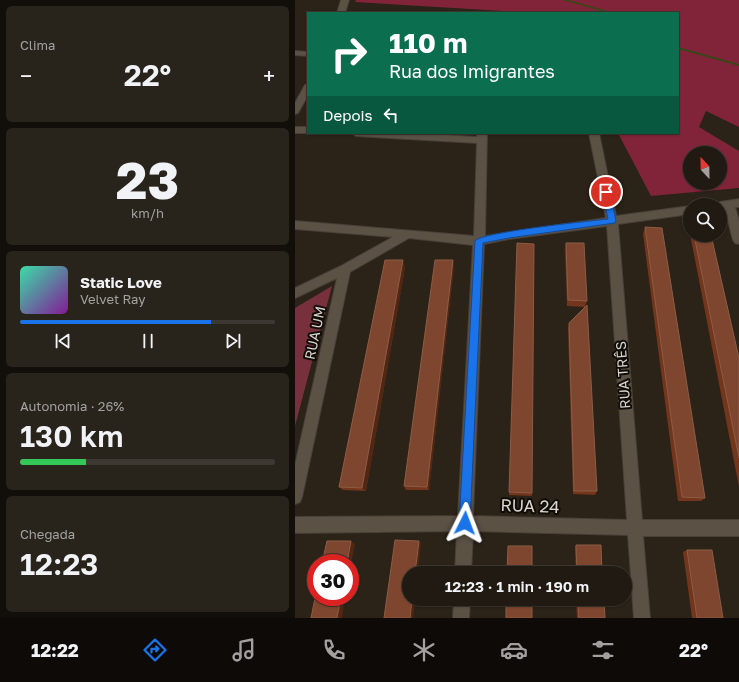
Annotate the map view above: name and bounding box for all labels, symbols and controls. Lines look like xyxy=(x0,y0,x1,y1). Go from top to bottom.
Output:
text: 110 m xyxy=(389,26,468,59)
icon: right xyxy=(323,28,375,80)
text: Clima xyxy=(20,37,55,53)
text: 22° xyxy=(124,57,171,93)
text: Rua dos Imigrantes xyxy=(389,60,555,82)
text: − xyxy=(20,62,32,89)
text: + xyxy=(263,62,275,89)
icon: left xyxy=(380,104,402,126)
text: Depois xyxy=(323,106,372,124)
north arrow xyxy=(683,146,727,190)
map controls xyxy=(683,146,727,242)
text: 23 xyxy=(116,148,179,210)
pin xyxy=(589,175,623,209)
icon: arrive xyxy=(595,181,617,203)
button: search xyxy=(683,198,727,242)
text: km/h xyxy=(131,205,164,221)
text: Static Love xyxy=(80,273,162,291)
text: Velvet Ray xyxy=(80,291,145,307)
street label: RUA UM xyxy=(301,305,328,361)
icon: previous xyxy=(52,330,74,352)
icon: pause xyxy=(137,330,159,352)
icon: next xyxy=(222,330,244,352)
street label: RUA TRÊS xyxy=(612,341,633,409)
text: Autonomia · 26% xyxy=(20,398,124,414)
text: 130 km xyxy=(20,418,123,454)
street label: RUA 24 xyxy=(500,494,560,517)
position arrow xyxy=(444,502,486,544)
text: Chegada xyxy=(20,526,75,542)
text: 12:23 xyxy=(20,546,98,582)
speed limit sign: 30 xyxy=(307,554,359,606)
text: 12:23 · 1 min · 190 m xyxy=(445,577,589,595)
icon: directions xyxy=(141,636,169,664)
icon: music xyxy=(230,636,258,664)
icon: phone xyxy=(320,636,348,664)
icon: climate xyxy=(410,636,438,664)
icon: car xyxy=(500,636,528,664)
icon: filters xyxy=(589,636,617,664)
text: 12:22 xyxy=(31,639,79,661)
text: 22° xyxy=(679,639,708,661)

